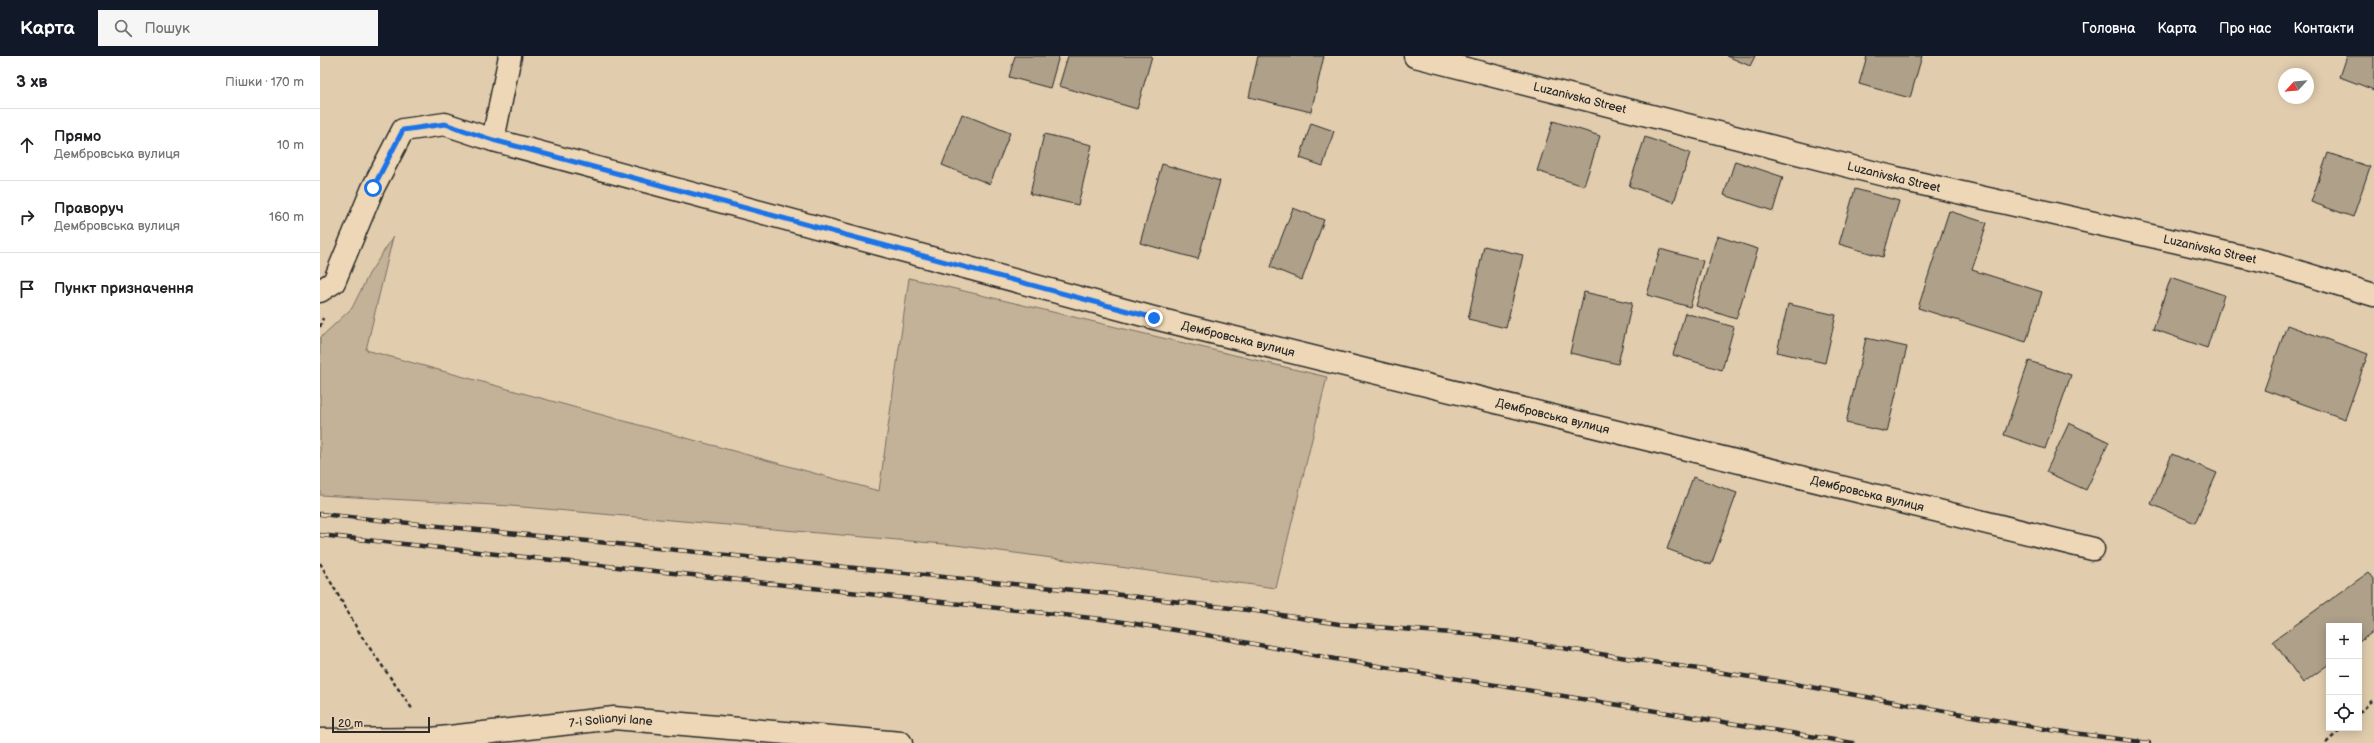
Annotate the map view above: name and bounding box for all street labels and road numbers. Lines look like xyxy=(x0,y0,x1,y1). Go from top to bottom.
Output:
street label: Luzanivska Street xyxy=(1532,79,1628,117)
street label: Luzanivska Street xyxy=(1846,158,1942,195)
street label: Luzanivska Street xyxy=(2162,231,2258,267)
street label: Дембровська вулиця xyxy=(1180,318,1297,360)
street label: Дембровська вулиця xyxy=(1494,395,1612,437)
street label: Дембровська вулиця xyxy=(1809,472,1926,515)
street label: 7-i Solianyi lane xyxy=(568,710,653,731)

